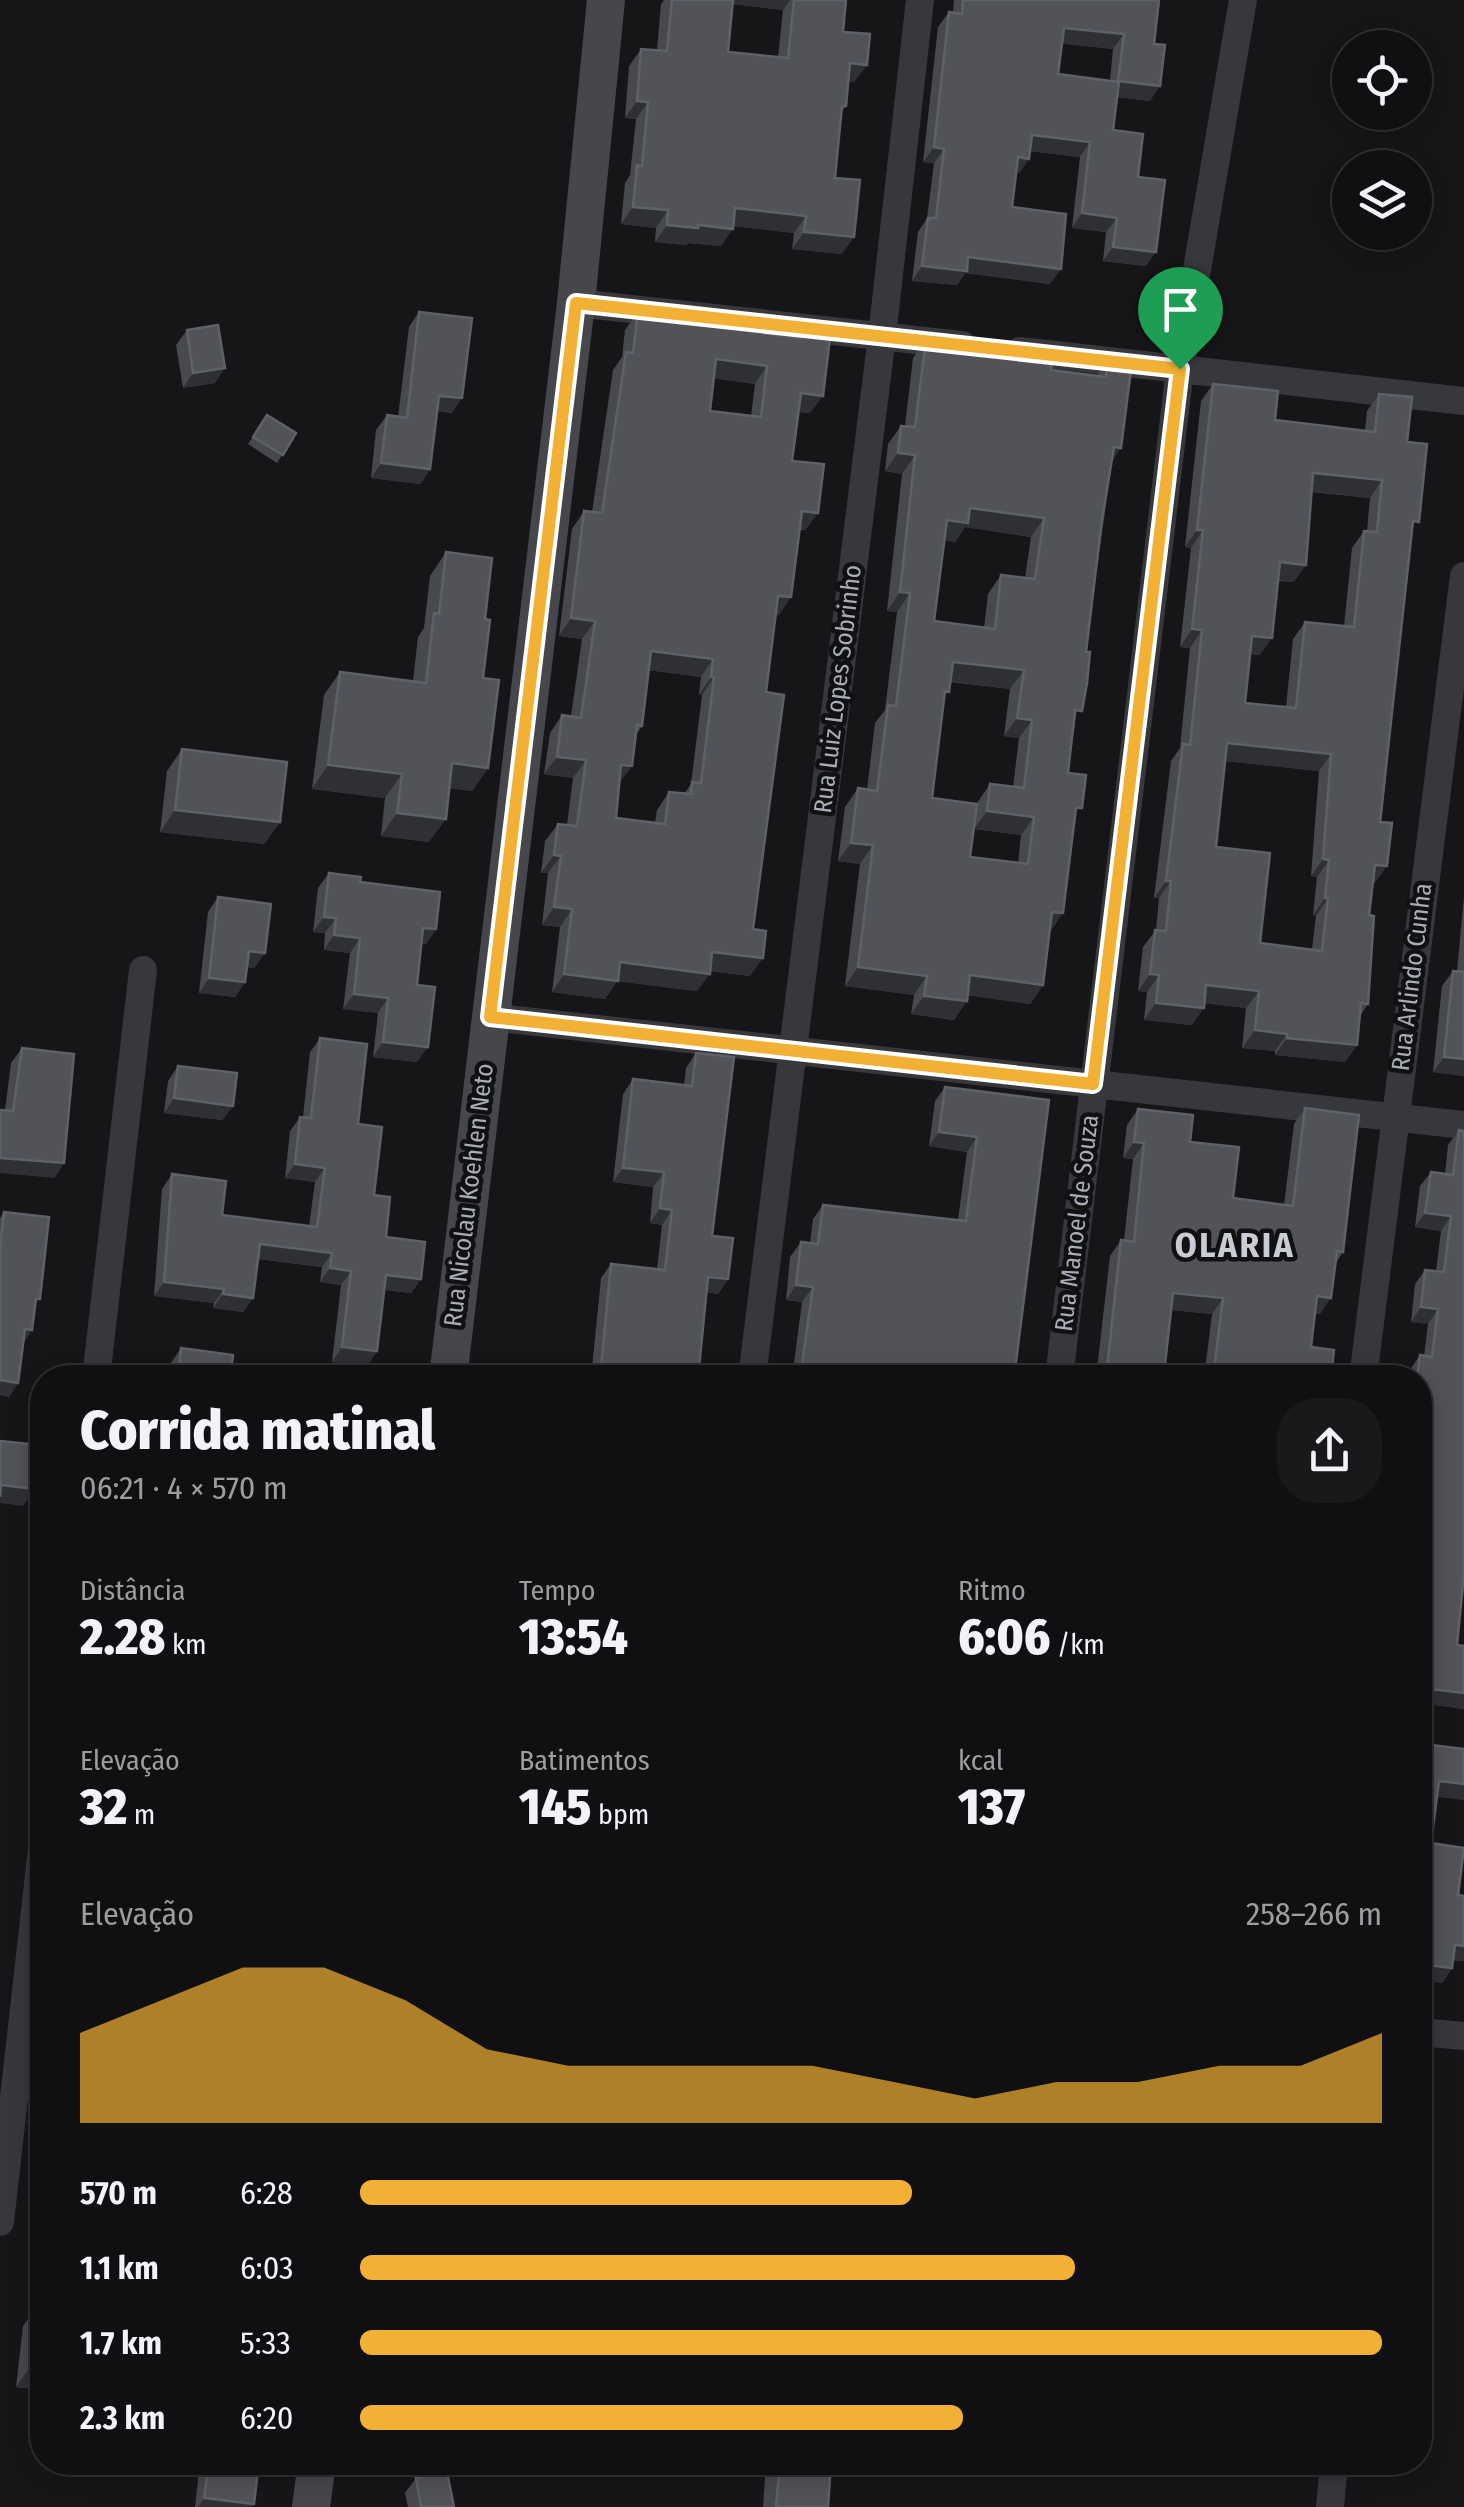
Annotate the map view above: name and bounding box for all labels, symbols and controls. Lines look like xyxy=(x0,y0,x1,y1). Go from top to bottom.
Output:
map controls xyxy=(1332,30,1432,250)
button: locate xyxy=(1332,30,1432,130)
button: layers xyxy=(1332,150,1432,250)
pin xyxy=(1138,267,1223,370)
icon: arrive xyxy=(1153,282,1208,337)
street label: Rua Luiz Lopes Sobrinho xyxy=(808,563,868,815)
street label: Rua Arlindo Cunha xyxy=(1386,881,1438,1073)
street label: Rua Nicolau Koehlen Neto xyxy=(438,1062,500,1328)
street label: Rua Manoel de Souza xyxy=(1049,1113,1105,1333)
district label: OLARIA xyxy=(1175,1224,1295,1266)
text: Corrida matinal xyxy=(80,1398,435,1464)
button: share xyxy=(1277,1398,1382,1503)
text: 06:21 · 4 × 570 m xyxy=(80,1469,288,1507)
text: Distância xyxy=(80,1574,185,1607)
text: Tempo xyxy=(519,1574,595,1607)
text: Ritmo xyxy=(958,1574,1026,1607)
text: 2.28 xyxy=(80,1607,165,1667)
text: 13:54 xyxy=(519,1607,628,1667)
text: 6:06 xyxy=(958,1607,1050,1667)
text: km xyxy=(165,1628,207,1661)
text: /km xyxy=(1050,1628,1105,1661)
text: Elevação xyxy=(80,1744,180,1777)
text: Batimentos xyxy=(519,1744,650,1777)
text: kcal xyxy=(958,1744,1003,1777)
text: 32 xyxy=(80,1777,127,1837)
text: 145 xyxy=(519,1777,591,1837)
text: 137 xyxy=(958,1777,1025,1837)
text: m xyxy=(127,1798,155,1831)
text: bpm xyxy=(591,1798,649,1831)
text: Elevação xyxy=(80,1895,194,1933)
text: 258–266 m xyxy=(1246,1895,1382,1933)
text: 570 m xyxy=(80,2174,157,2212)
text: 6:28 xyxy=(240,2174,293,2212)
text: 1.1 km xyxy=(80,2249,159,2287)
text: 6:03 xyxy=(240,2249,293,2287)
text: 1.7 km xyxy=(80,2324,162,2362)
text: 5:33 xyxy=(240,2324,291,2362)
text: 2.3 km xyxy=(80,2399,165,2437)
text: 6:20 xyxy=(240,2399,293,2437)

